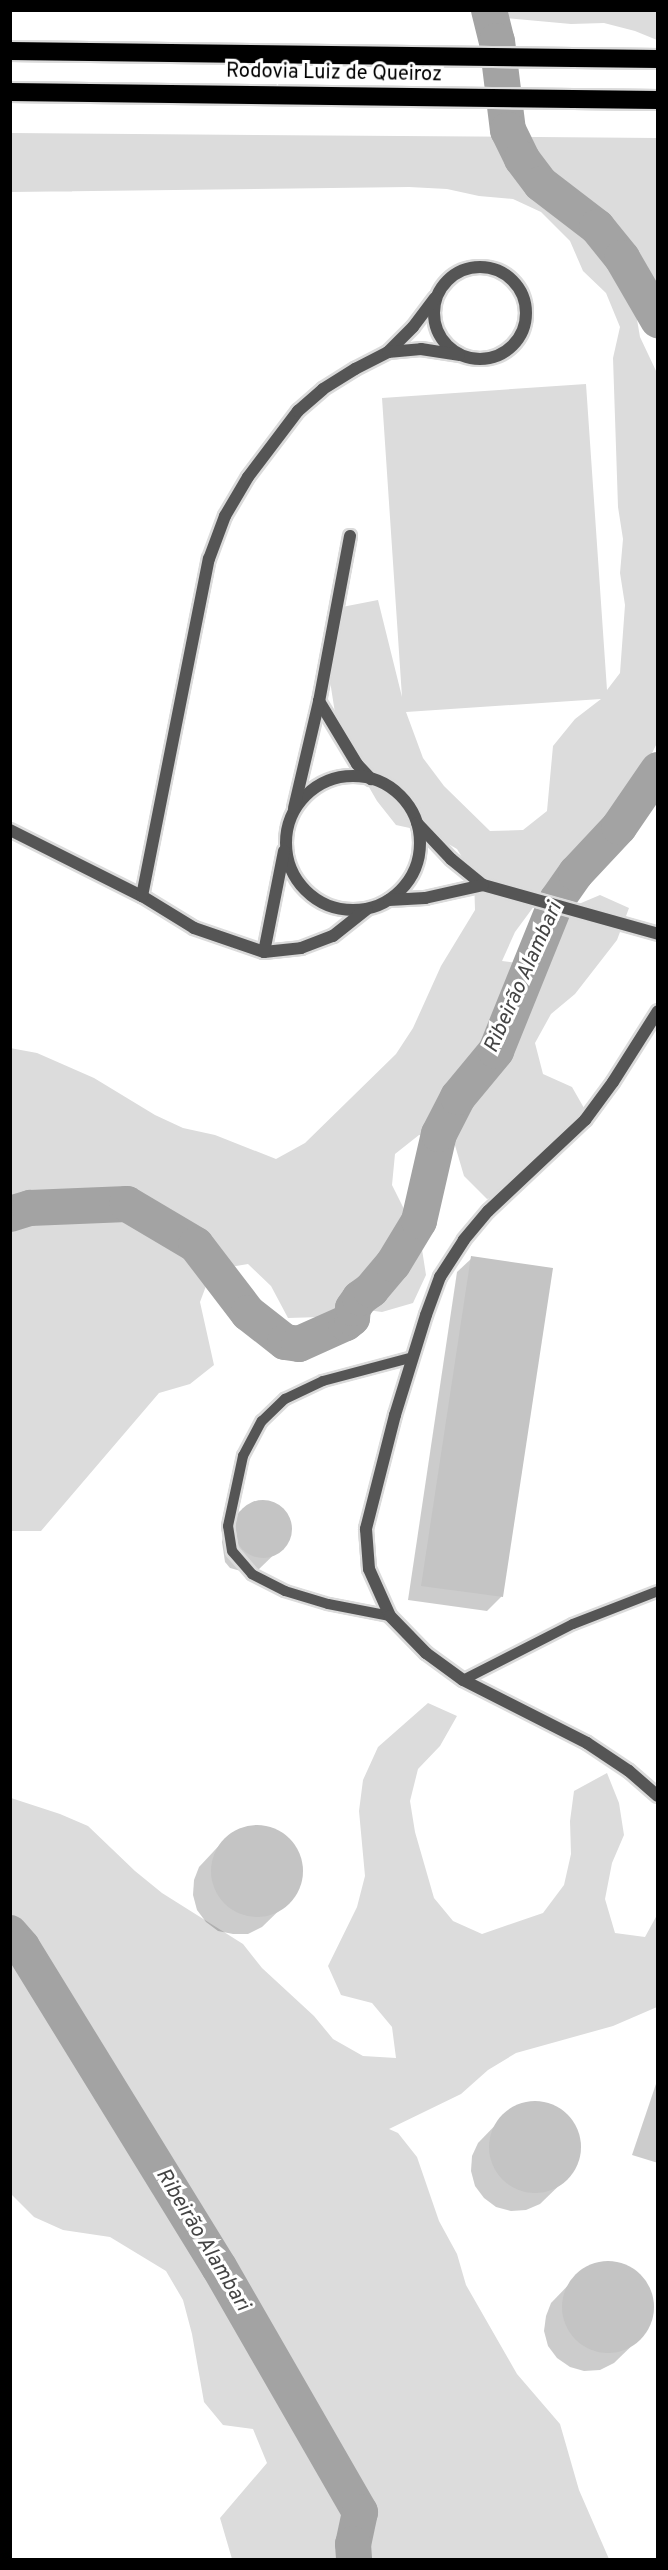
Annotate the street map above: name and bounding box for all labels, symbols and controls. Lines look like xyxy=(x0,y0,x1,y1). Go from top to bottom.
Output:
street label: Rodovia Luiz de Queiroz xyxy=(226,60,442,88)
water label: Ribeirão Alambari xyxy=(479,898,569,1058)
water label: Ribeirão Alambari xyxy=(149,2164,255,2316)

